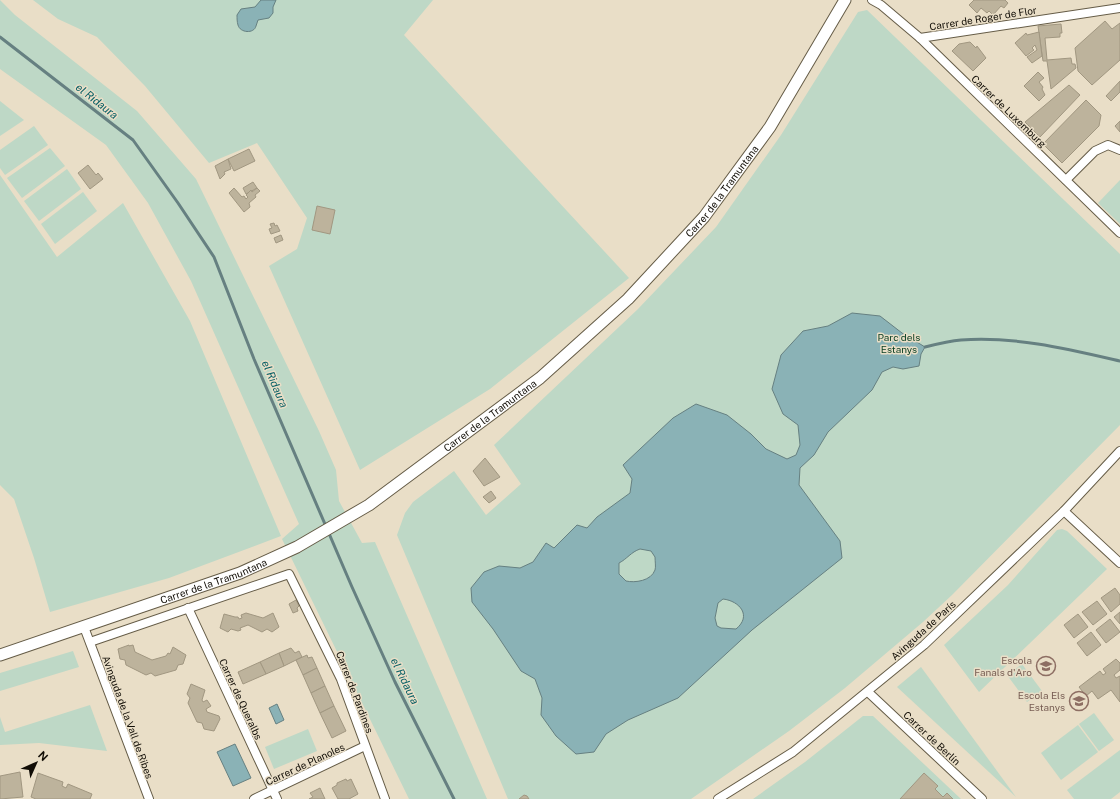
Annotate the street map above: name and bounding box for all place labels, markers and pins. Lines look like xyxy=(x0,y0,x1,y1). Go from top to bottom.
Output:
place label: Escola Fanals d'Aro xyxy=(974,654,1032,678)
school or university icon: Escola Fanals d'Aro xyxy=(1035,655,1057,677)
place label: Escola Els Estanys xyxy=(1018,689,1065,713)
school or university icon: Escola Els Estanys xyxy=(1068,690,1090,712)

